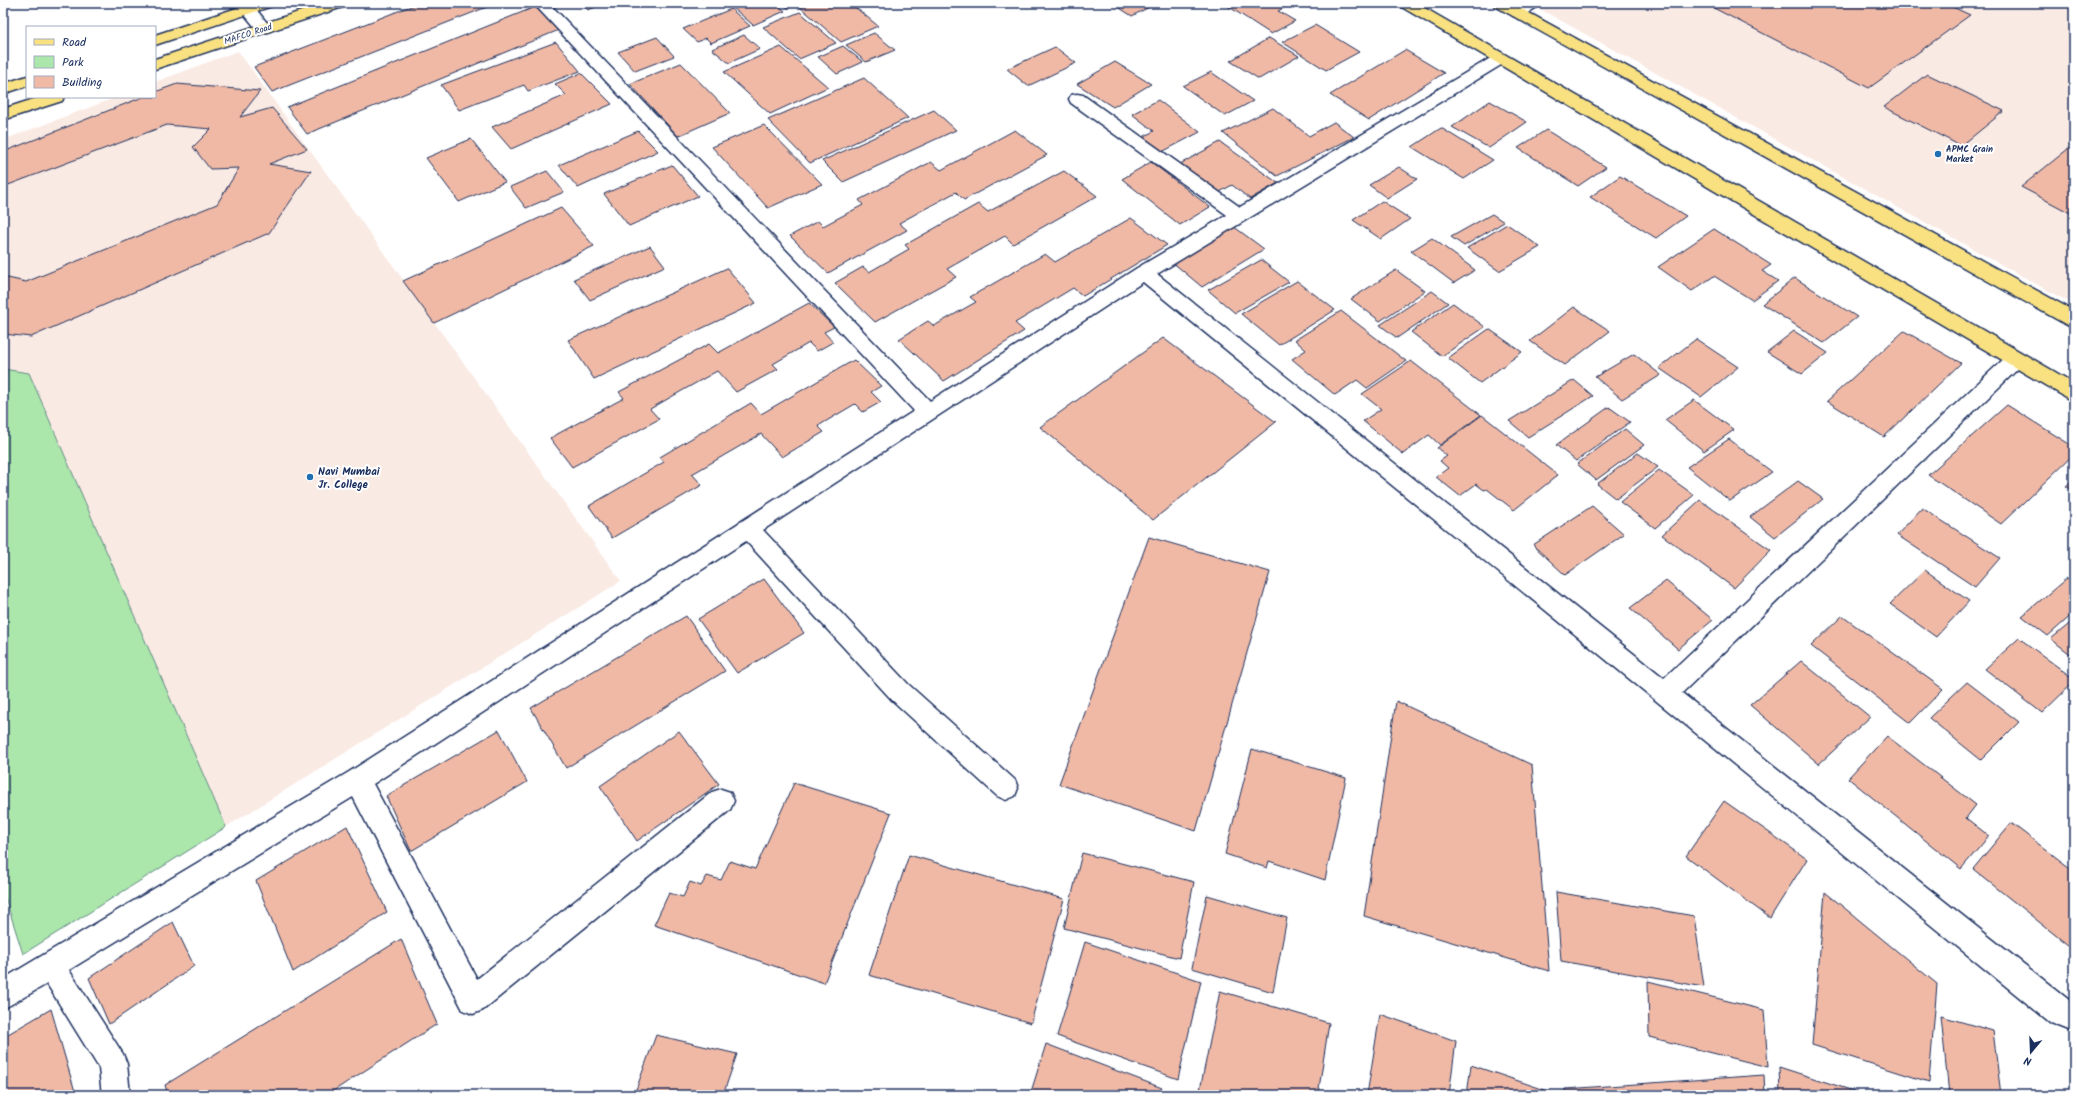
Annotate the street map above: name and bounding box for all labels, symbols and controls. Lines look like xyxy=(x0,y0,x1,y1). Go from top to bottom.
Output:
street label: MAFCO Road xyxy=(222,19,275,49)
legend xyxy=(26,26,156,98)
text: Road xyxy=(62,33,87,52)
text: Park xyxy=(62,53,84,72)
text: Building xyxy=(62,73,102,92)
place label: APMC Grain Market xyxy=(1946,142,1993,167)
marker: APMC Grain Market xyxy=(1933,149,1943,159)
place label: Navi Mumbai Jr. College xyxy=(318,463,381,494)
marker: Navi Mumbai Jr. College xyxy=(305,472,315,482)
north arrow xyxy=(2011,1032,2051,1072)
text: N xyxy=(2022,1051,2034,1070)

